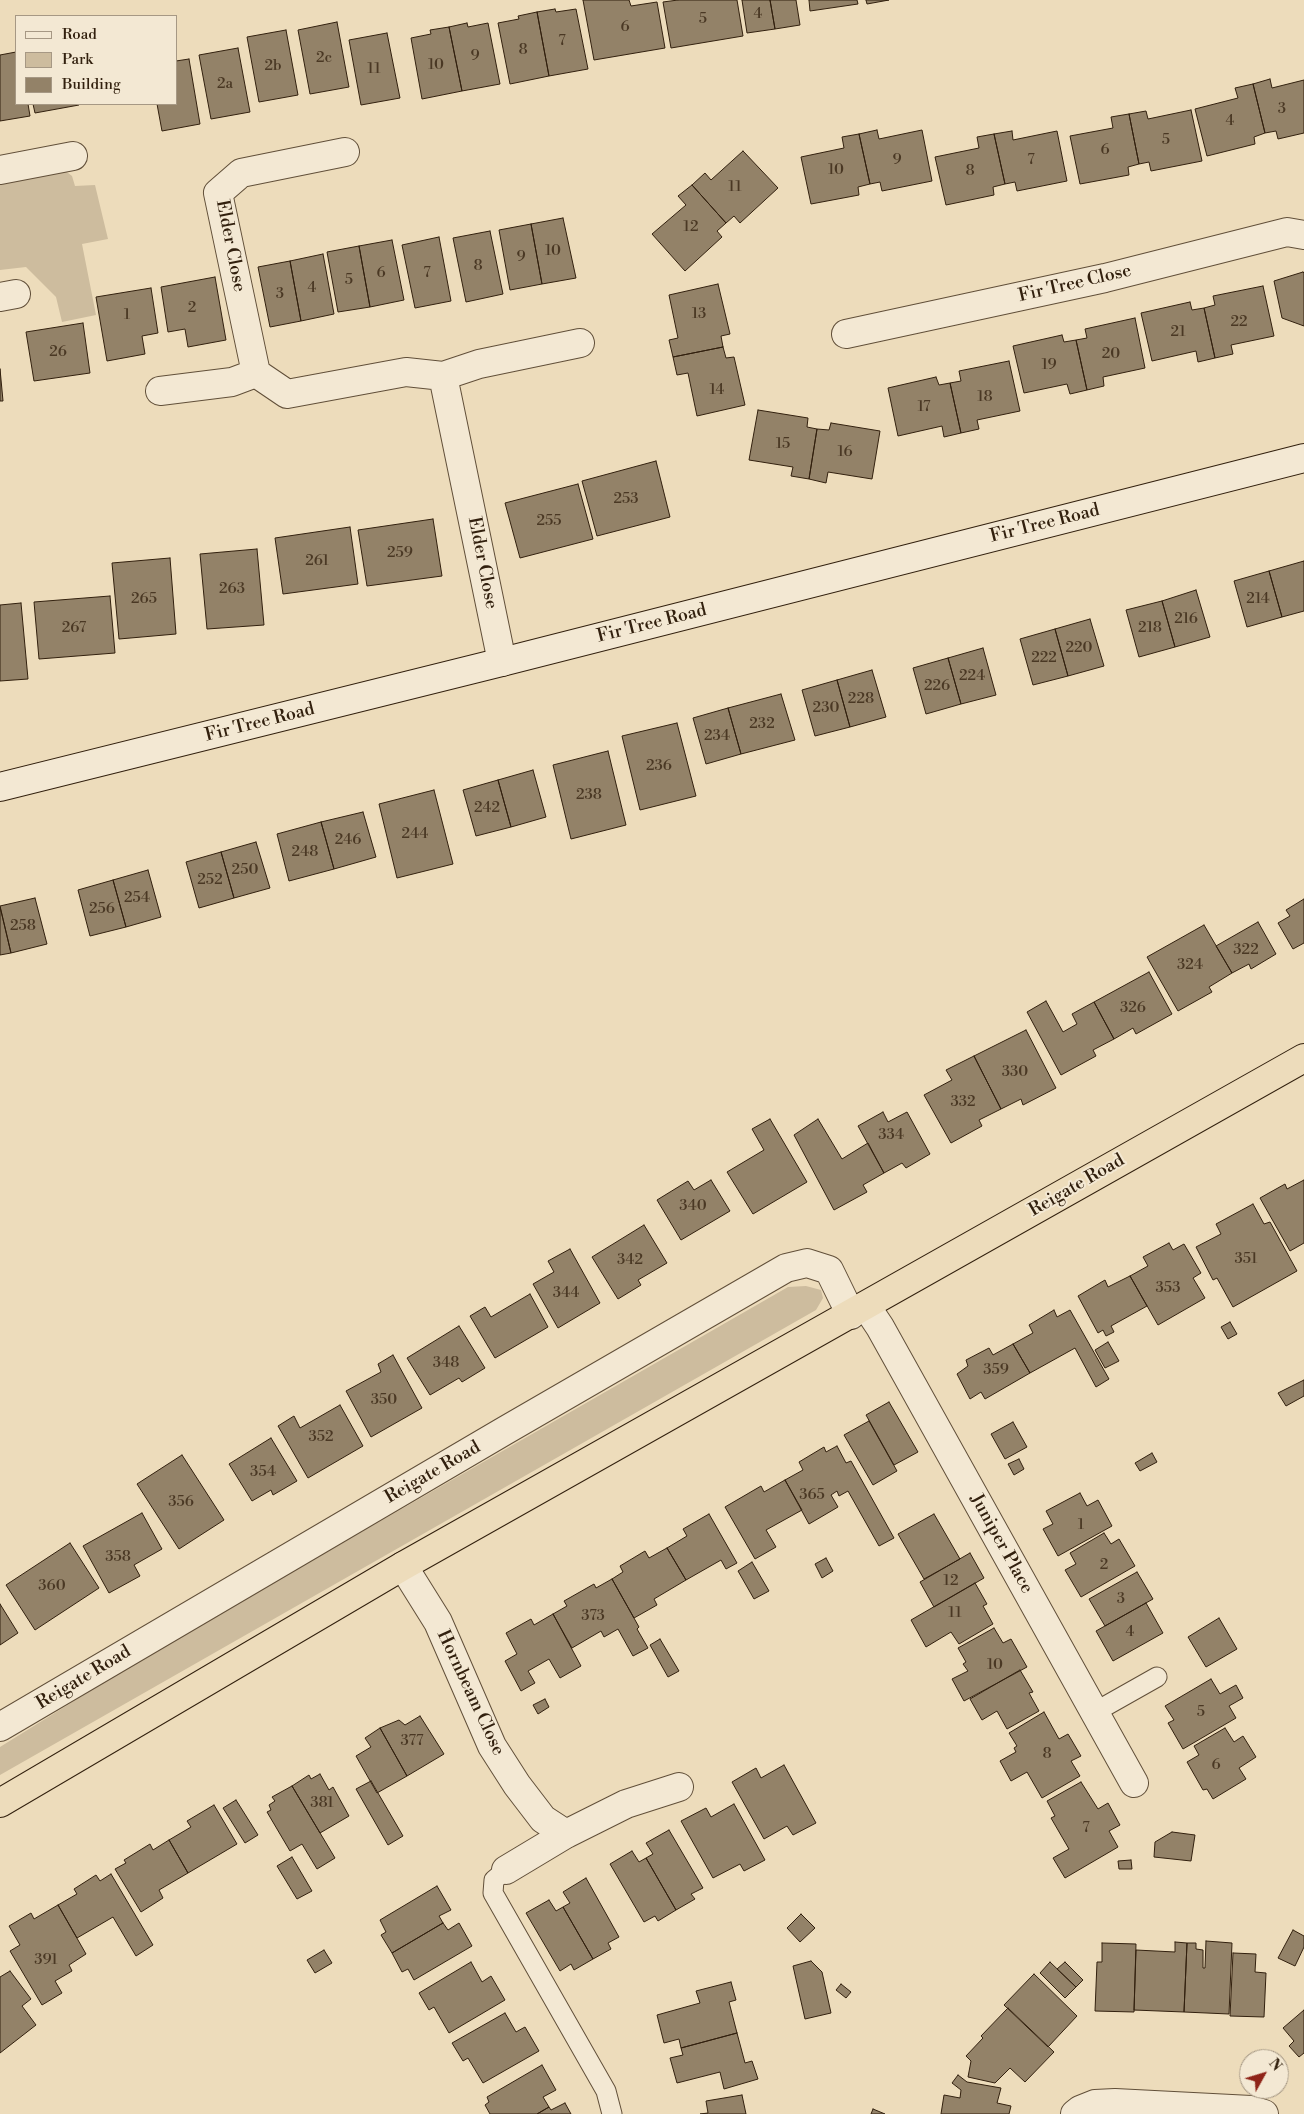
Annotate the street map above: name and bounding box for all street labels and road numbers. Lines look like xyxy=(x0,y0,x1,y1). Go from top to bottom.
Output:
street label: Elder Close xyxy=(210,198,250,294)
street label: Fir Tree Close xyxy=(1016,261,1134,307)
street label: Fir Tree Road xyxy=(988,500,1102,548)
street label: Elder Close xyxy=(462,515,502,611)
street label: Fir Tree Road xyxy=(595,600,709,648)
street label: Fir Tree Road xyxy=(203,699,317,747)
street label: Reigate Road xyxy=(1025,1150,1129,1222)
street label: Reigate Road xyxy=(381,1437,485,1509)
street label: Juniper Place xyxy=(965,1490,1037,1598)
street label: Hornbeam Close xyxy=(431,1627,509,1759)
street label: Reigate Road xyxy=(33,1641,135,1715)

